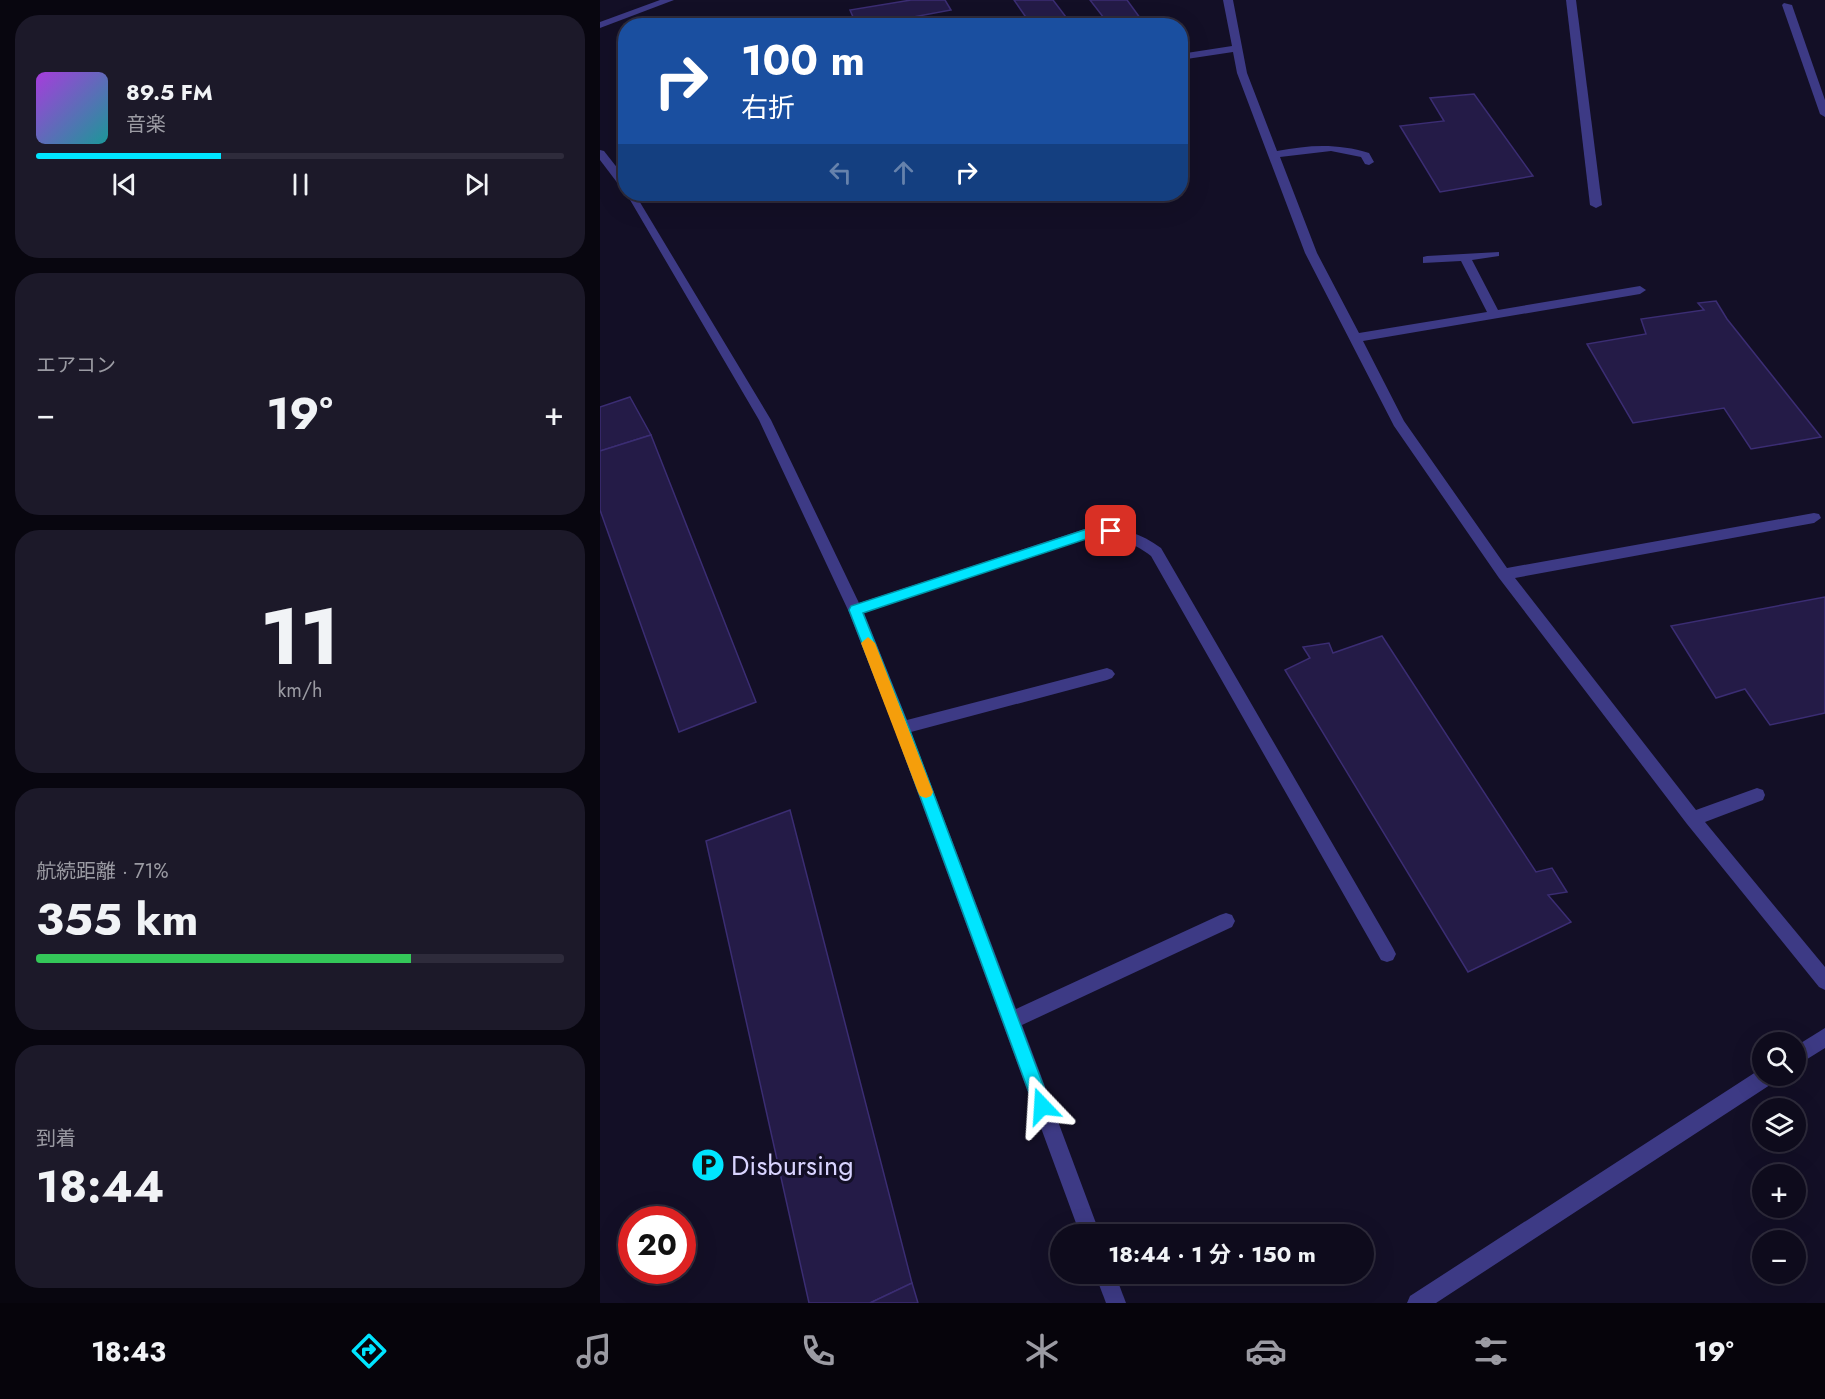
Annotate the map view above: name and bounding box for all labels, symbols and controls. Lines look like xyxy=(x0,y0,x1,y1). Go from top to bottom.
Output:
text: 100 m xyxy=(741,30,865,91)
icon: right xyxy=(642,42,720,120)
text: 89.5 FM xyxy=(126,76,213,108)
text: 右折 xyxy=(741,88,795,127)
text: 音楽 xyxy=(126,110,166,139)
icon: left xyxy=(824,156,857,189)
icon: ahead xyxy=(887,156,920,189)
icon: right xyxy=(950,156,983,189)
icon: previous xyxy=(108,168,141,201)
icon: pause xyxy=(284,168,317,201)
icon: next xyxy=(460,168,493,201)
text: エアコン xyxy=(36,351,116,380)
text: 19° xyxy=(266,381,333,446)
text: − xyxy=(36,390,55,437)
text: + xyxy=(544,390,564,437)
pin xyxy=(1085,505,1136,556)
icon: arrive xyxy=(1094,514,1127,547)
text: 11 xyxy=(260,581,340,693)
text: km/h xyxy=(277,676,323,705)
text: 航続距離 · 71% xyxy=(36,857,169,886)
text: 355 km xyxy=(36,887,198,952)
map controls xyxy=(1752,1032,1806,1284)
button: search xyxy=(1752,1032,1806,1086)
position arrow xyxy=(1010,1074,1074,1138)
button: layers xyxy=(1752,1098,1806,1152)
text: 到着 xyxy=(36,1124,76,1153)
place label: Disbursing xyxy=(731,1146,854,1185)
parking icon: Disbursing xyxy=(690,1147,726,1183)
text: 18:44 xyxy=(36,1154,164,1219)
button: + xyxy=(1752,1164,1806,1218)
speed limit sign: 20 xyxy=(618,1206,696,1284)
button: − xyxy=(1752,1230,1806,1284)
text: 18:44 · 1 分 · 150 m xyxy=(1108,1238,1316,1270)
icon: directions xyxy=(348,1330,390,1372)
icon: music xyxy=(573,1330,615,1372)
icon: phone xyxy=(797,1330,839,1372)
icon: climate xyxy=(1021,1330,1063,1372)
icon: car xyxy=(1245,1330,1287,1372)
icon: filters xyxy=(1470,1330,1512,1372)
text: 18:43 xyxy=(91,1332,166,1371)
text: 19° xyxy=(1694,1332,1734,1371)

